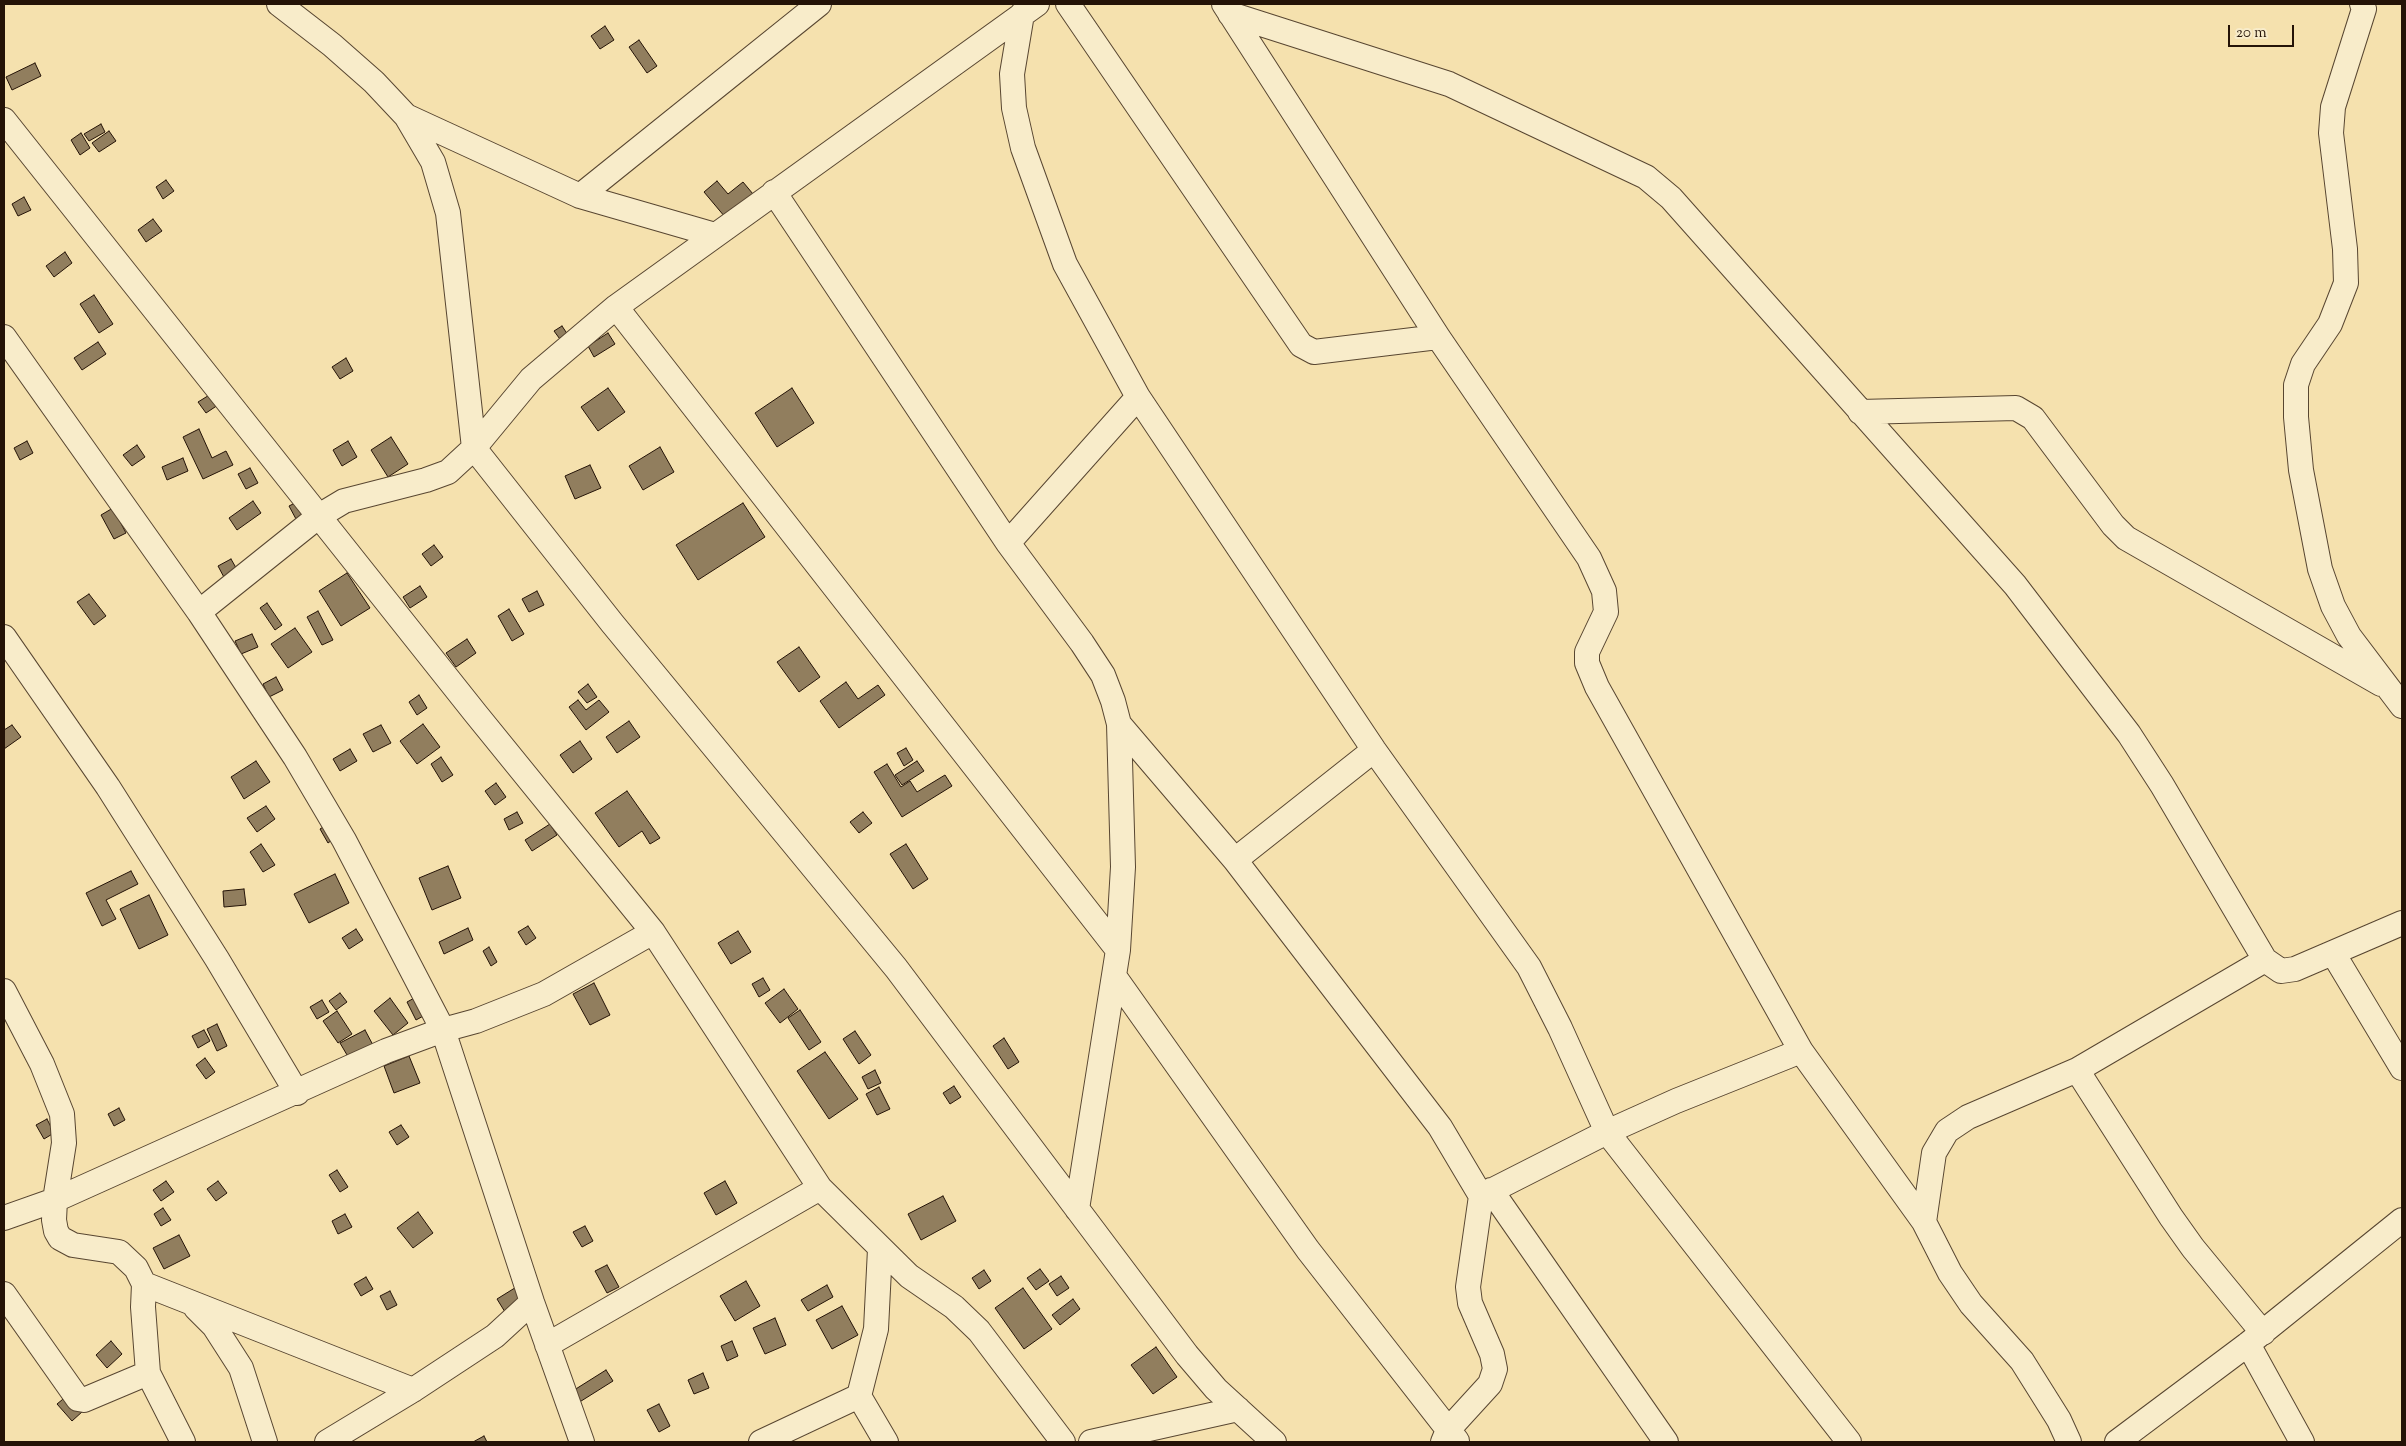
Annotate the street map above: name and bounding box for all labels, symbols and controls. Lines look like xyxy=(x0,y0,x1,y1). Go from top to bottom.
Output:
scale bar xyxy=(2231,15,2297,47)
text: 20 m xyxy=(2236,23,2267,44)

